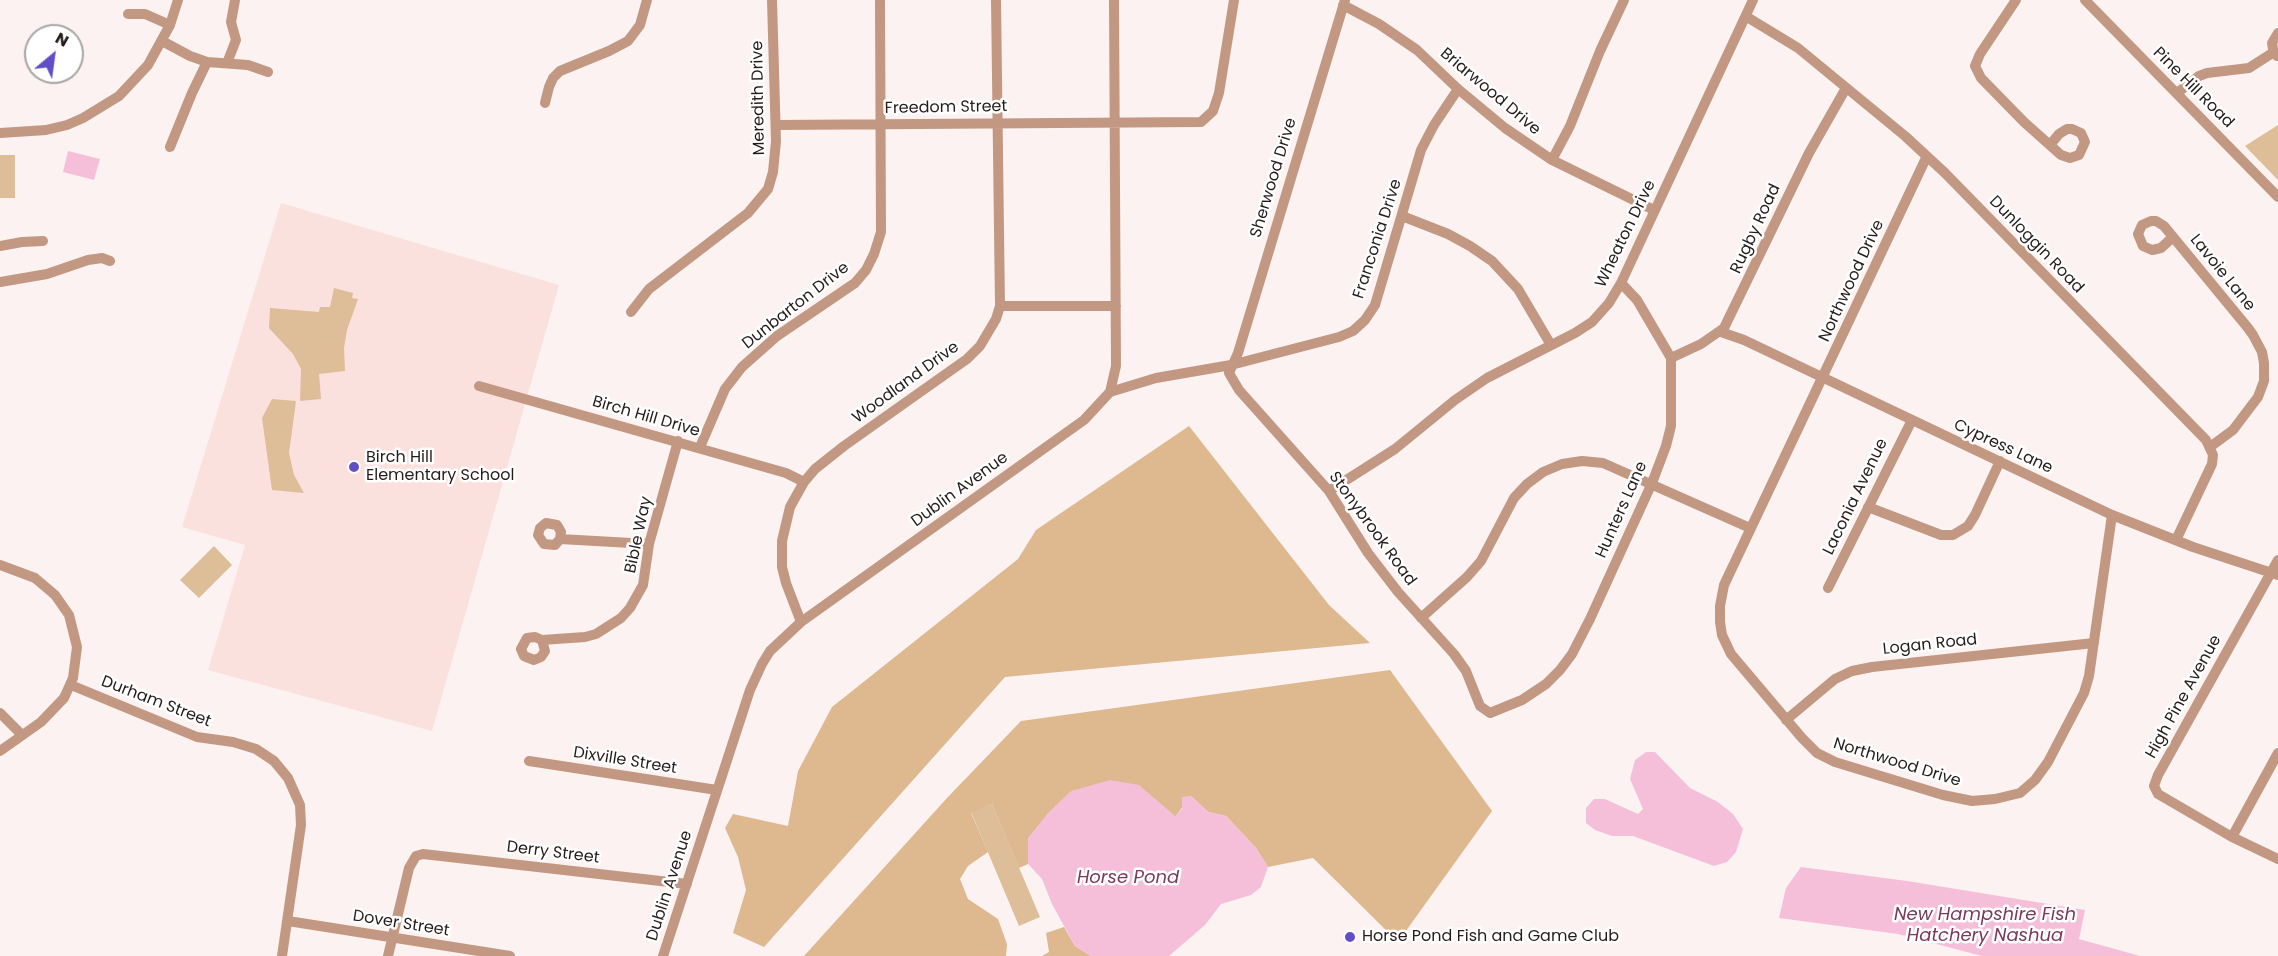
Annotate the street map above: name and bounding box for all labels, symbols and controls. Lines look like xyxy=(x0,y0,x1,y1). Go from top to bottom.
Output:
north arrow xyxy=(24,24,84,84)
text: N xyxy=(51,27,73,53)
street label: Meredith Drive xyxy=(748,40,770,156)
street label: Briarwood Drive xyxy=(1436,44,1544,140)
street label: Pine Hill Road xyxy=(2149,44,2237,132)
street label: Freedom Street xyxy=(885,97,1007,119)
street label: Sherwood Drive xyxy=(1247,116,1301,240)
street label: Franconia Drive xyxy=(1350,177,1406,301)
street label: Wheaton Drive xyxy=(1592,177,1660,291)
street label: Rugby Road xyxy=(1727,181,1785,277)
street label: Dunloggin Road xyxy=(1985,192,2087,298)
street label: Northwood Drive xyxy=(1815,217,1889,345)
street label: Lavoie Lane xyxy=(2185,231,2259,315)
street label: Dunbarton Drive xyxy=(739,258,853,354)
street label: Woodland Drive xyxy=(849,338,963,428)
street label: Birch Hill Drive xyxy=(590,392,702,442)
street label: Cypress Lane xyxy=(1950,416,2056,478)
street label: Laconia Avenue xyxy=(1820,436,1892,558)
place label: Birch Hill Elementary School xyxy=(366,448,514,486)
street label: Dublin Avenue xyxy=(908,448,1012,532)
street label: Hunters Lane xyxy=(1592,459,1652,561)
marker: Birch Hill Elementary School xyxy=(347,460,361,474)
street label: Stonybrook Road xyxy=(1324,468,1420,590)
street label: Bible Way xyxy=(621,495,657,575)
street label: Logan Road xyxy=(1882,630,1978,660)
street label: High Pine Avenue xyxy=(2142,632,2226,762)
street label: Durham Street xyxy=(98,672,214,732)
street label: Northwood Drive xyxy=(1831,734,1963,792)
street label: Dixville Street xyxy=(572,743,678,779)
street label: Dublin Avenue xyxy=(643,828,697,944)
street label: Derry Street xyxy=(506,838,600,868)
water label: Horse Pond xyxy=(1077,867,1179,889)
water label: New Hampshire Fish Hatchery Nashua xyxy=(1894,904,2076,946)
street label: Dover Street xyxy=(351,907,451,941)
place label: Horse Pond Fish and Game Club xyxy=(1362,927,1619,947)
marker: Horse Pond Fish and Game Club xyxy=(1343,930,1357,944)

